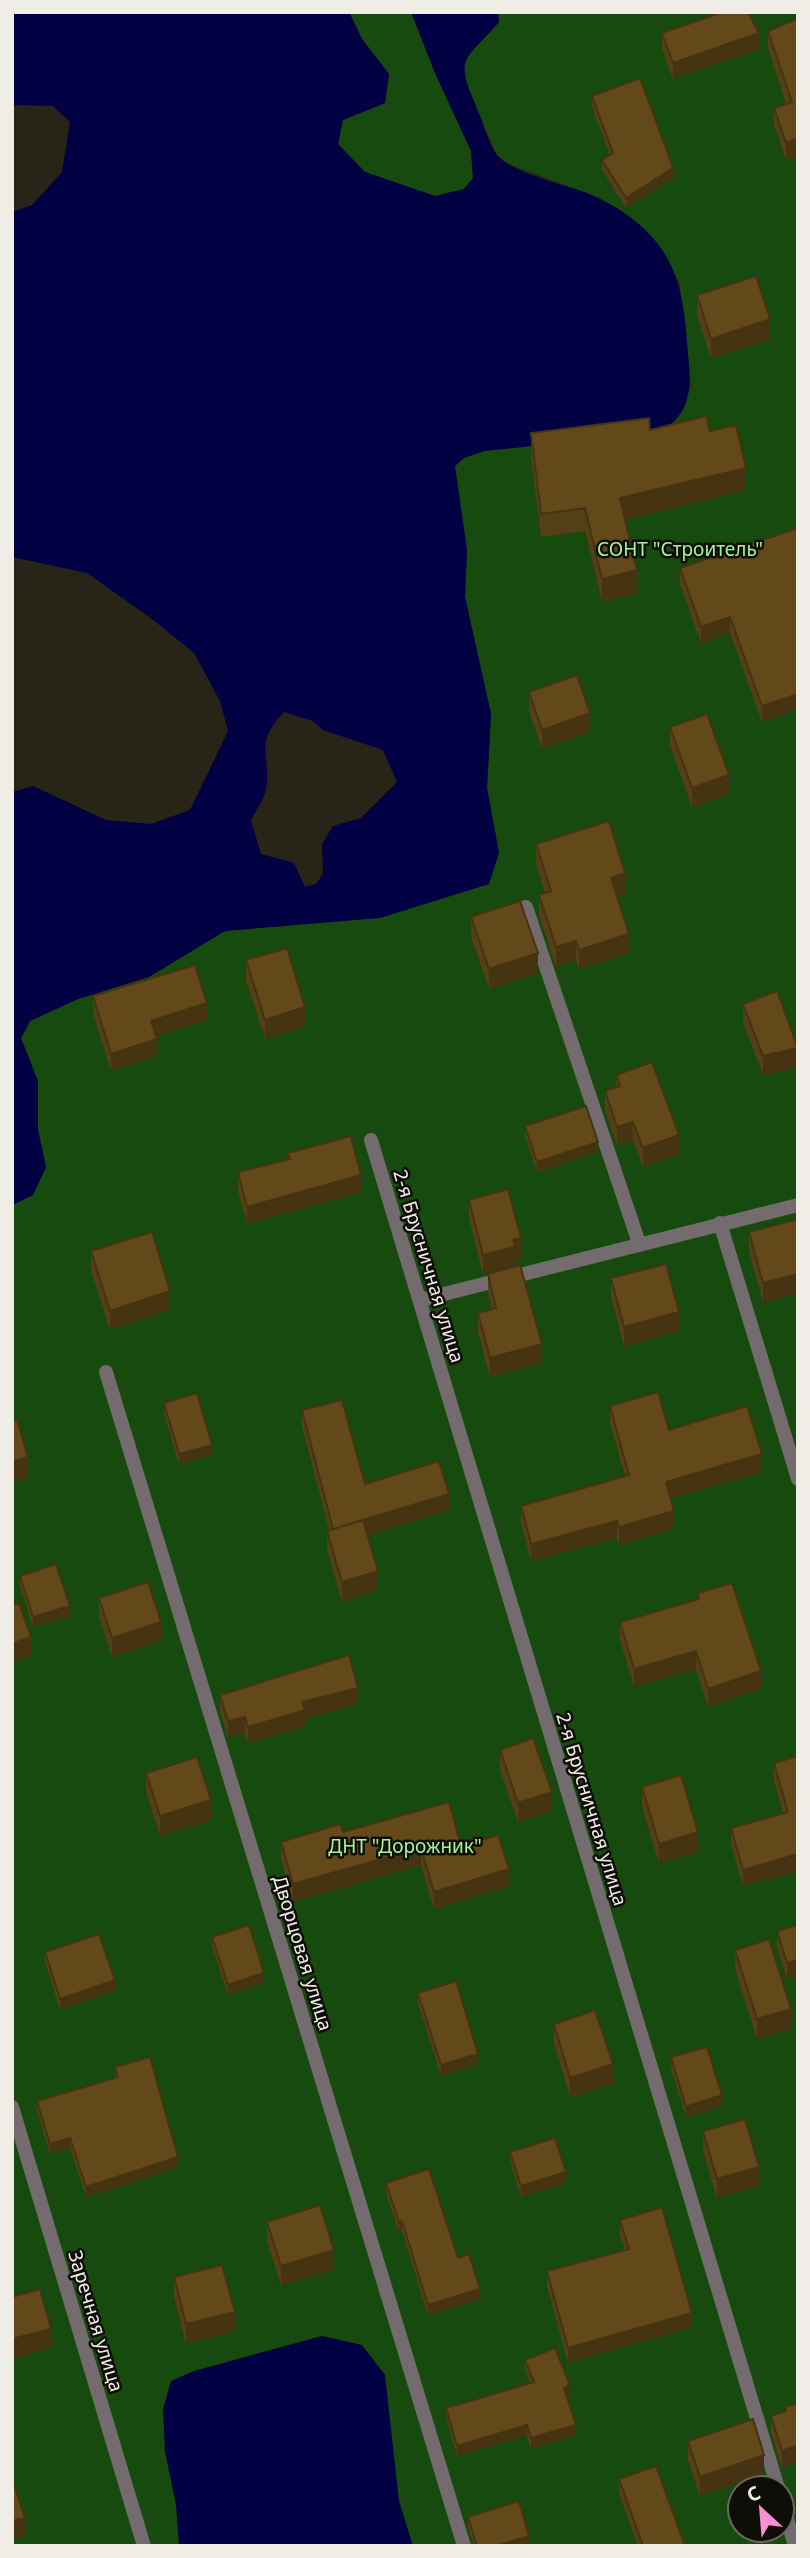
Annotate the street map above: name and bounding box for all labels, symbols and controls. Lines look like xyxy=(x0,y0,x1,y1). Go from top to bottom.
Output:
park label: СОНТ "Строитель" xyxy=(597,536,763,562)
street label: 2-я Брусничная улица xyxy=(387,1166,471,1366)
street label: 2-я Брусничная улица xyxy=(550,1709,634,1909)
park label: ДНТ "Дорожник" xyxy=(328,1833,482,1859)
street label: Дворцовая улица xyxy=(267,1872,339,2034)
street label: Заречная улица xyxy=(62,2247,130,2395)
north arrow xyxy=(726,2474,796,2544)
text: С xyxy=(742,2479,765,2508)

